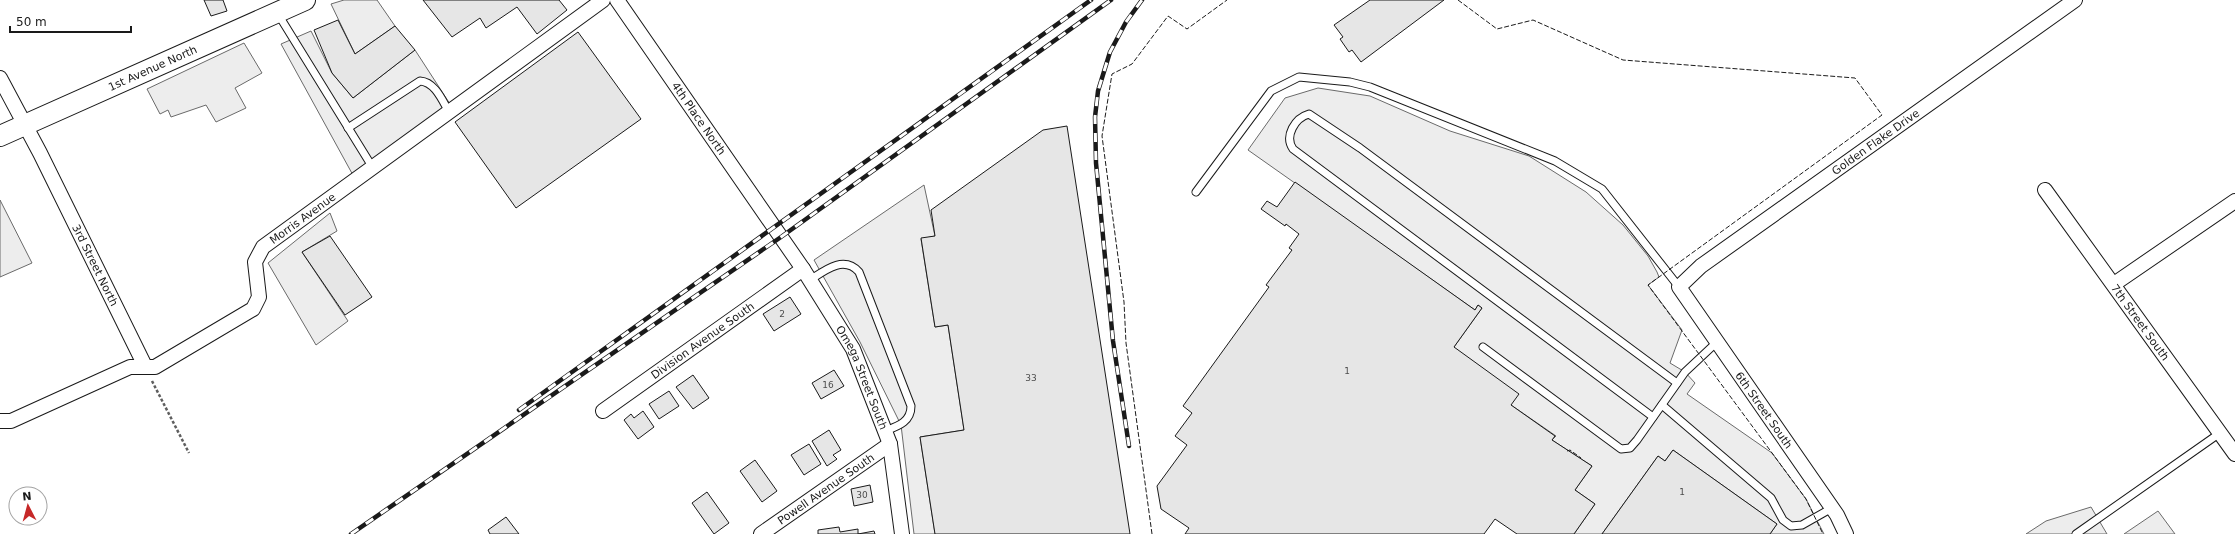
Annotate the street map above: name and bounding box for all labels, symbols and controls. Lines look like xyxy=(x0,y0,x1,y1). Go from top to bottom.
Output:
scale bar xyxy=(10,8,131,34)
text: 50 m xyxy=(16,15,47,29)
street label: 1st Avenue North xyxy=(106,43,199,94)
street label: 4th Place North xyxy=(669,80,728,158)
street label: Golden Flake Drive xyxy=(1830,107,1922,178)
street label: Morris Avenue xyxy=(267,190,338,247)
street label: 3rd Street North xyxy=(69,222,120,308)
street label: 7th Street South xyxy=(2108,282,2172,363)
street label: Division Avenue South xyxy=(649,300,757,382)
house number: 2 xyxy=(779,309,785,319)
street label: Omega Street South xyxy=(833,323,890,432)
house number: 1 xyxy=(1344,366,1350,376)
street label: 6th Street South xyxy=(1732,369,1795,451)
house number: 33 xyxy=(1025,373,1037,383)
house number: 16 xyxy=(822,380,834,390)
street label: Powell Avenue South xyxy=(775,451,877,527)
north arrow xyxy=(8,486,48,526)
house number: 1 xyxy=(1679,487,1685,497)
text: N xyxy=(22,490,32,503)
house number: 30 xyxy=(856,490,868,500)

